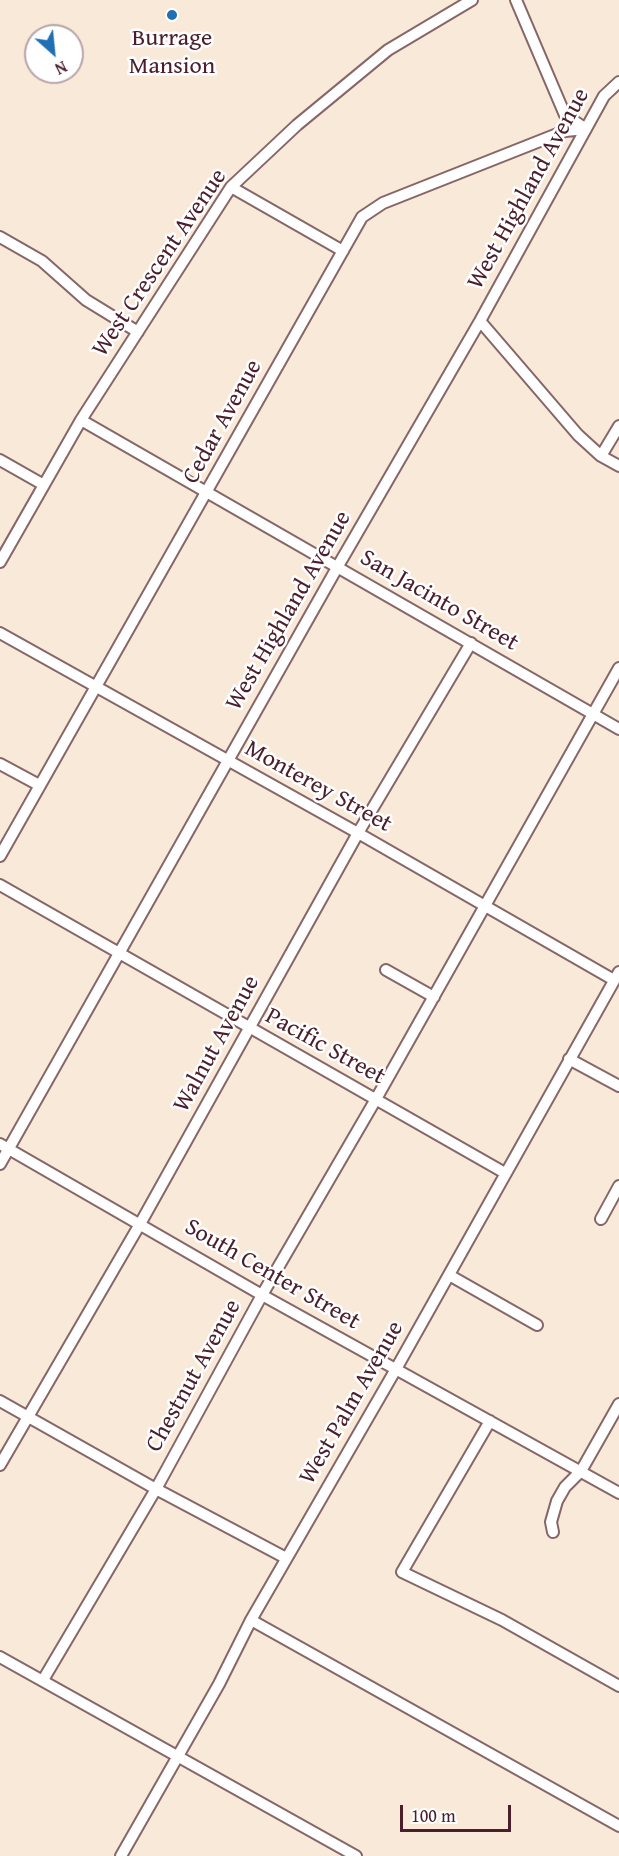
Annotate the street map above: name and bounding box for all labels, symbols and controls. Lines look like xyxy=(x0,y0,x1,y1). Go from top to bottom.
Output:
marker: Burrage Mansion xyxy=(165,8,179,22)
north arrow xyxy=(24,24,84,84)
place label: Burrage Mansion xyxy=(129,25,215,81)
text: N xyxy=(51,55,71,81)
street label: West Highland Avenue xyxy=(462,83,596,295)
street label: West Crescent Avenue xyxy=(86,164,234,362)
street label: Cedar Avenue xyxy=(177,355,269,489)
street label: West Highland Avenue xyxy=(220,506,358,716)
street label: San Jacinto Street xyxy=(355,544,523,658)
street label: Monterey Street xyxy=(239,735,397,839)
street label: Walnut Avenue xyxy=(168,971,266,1117)
street label: Pacific Street xyxy=(260,1002,390,1092)
street label: South Center Street xyxy=(179,1213,365,1337)
street label: Chestnut Avenue xyxy=(140,1295,248,1457)
street label: West Palm Avenue xyxy=(294,1316,410,1490)
scale bar xyxy=(403,1793,514,1831)
text: 100 m xyxy=(411,1802,456,1829)

